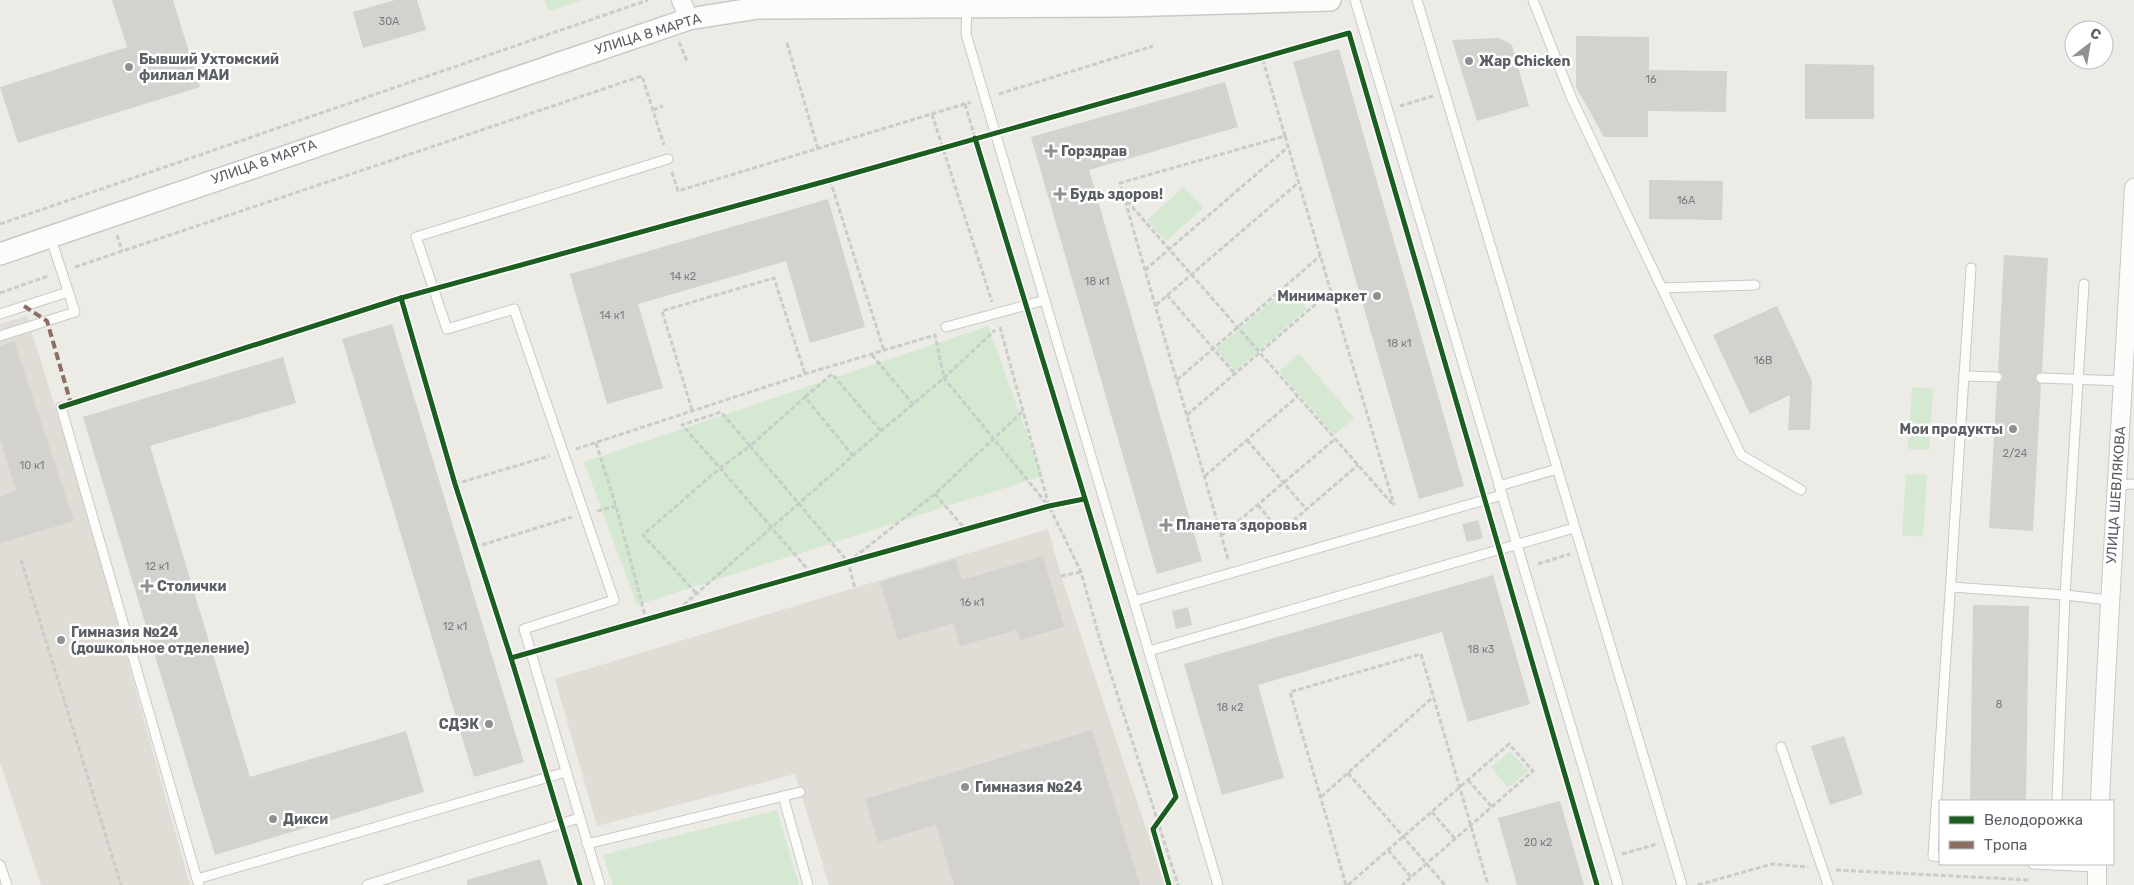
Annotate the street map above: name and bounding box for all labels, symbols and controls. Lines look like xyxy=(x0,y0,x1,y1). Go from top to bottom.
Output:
street label: УЛИЦА 8 МАРТА xyxy=(593,10,704,58)
house number: 30А xyxy=(379,15,400,28)
north arrow xyxy=(2064,20,2114,70)
text: С xyxy=(2087,24,2104,44)
place label: Бывший Ухтомский филиал МАИ xyxy=(139,51,279,84)
place label: Жар Chicken xyxy=(1479,53,1570,70)
marker: Жар Chicken xyxy=(1463,55,1475,67)
marker: Бывший Ухтомский филиал МАИ xyxy=(123,61,135,73)
house number: 16 xyxy=(1645,73,1657,86)
street label: УЛИЦА 8 МАРТА xyxy=(209,136,320,188)
place label: Горздрав xyxy=(1061,143,1127,160)
marker: Горздрав xyxy=(1045,145,1057,157)
place label: Будь здоров! xyxy=(1070,186,1163,203)
marker: Будь здоров! xyxy=(1054,188,1066,200)
house number: 16А xyxy=(1677,194,1696,207)
house number: 14 к2 xyxy=(670,270,696,283)
house number: 18 к1 xyxy=(1084,275,1110,288)
place label: Минимаркет xyxy=(1277,288,1367,305)
marker: Минимаркет xyxy=(1371,290,1383,302)
house number: 14 к1 xyxy=(600,309,624,322)
house number: 18 к1 xyxy=(1386,337,1412,350)
house number: 16В xyxy=(1754,354,1772,367)
place label: Мои продукты xyxy=(1900,421,2003,438)
marker: Мои продукты xyxy=(2007,423,2019,435)
street label: УЛИЦА ШЕВЛЯКОВА xyxy=(2103,425,2129,565)
house number: 2/24 xyxy=(2003,447,2028,460)
house number: 10 к1 xyxy=(20,459,45,472)
place label: Планета здоровья xyxy=(1176,517,1307,534)
marker: Планета здоровья xyxy=(1160,519,1172,531)
house number: 12 к1 xyxy=(145,560,169,573)
place label: Столички xyxy=(157,578,227,595)
marker: Столички xyxy=(141,580,153,592)
house number: 16 к1 xyxy=(960,596,984,609)
house number: 12 к1 xyxy=(443,620,467,633)
place label: Гимназия №24 (дошкольное отделение) xyxy=(71,624,249,657)
marker: Гимназия №24 (дошкольное отделение) xyxy=(55,634,67,646)
house number: 18 к3 xyxy=(1468,643,1495,656)
house number: 8 xyxy=(1996,698,2003,711)
house number: 18 к2 xyxy=(1217,701,1243,714)
place label: СДЭК xyxy=(439,716,479,733)
marker: СДЭК xyxy=(483,718,495,730)
place label: Гимназия №24 xyxy=(975,779,1083,796)
marker: Гимназия №24 xyxy=(959,781,971,793)
legend xyxy=(1939,800,2114,865)
place label: Дикси xyxy=(283,811,328,828)
text: Велодорожка xyxy=(1984,811,2083,829)
marker: Дикси xyxy=(267,813,279,825)
house number: 20 к2 xyxy=(1524,836,1552,849)
text: Тропа xyxy=(1984,836,2027,854)

